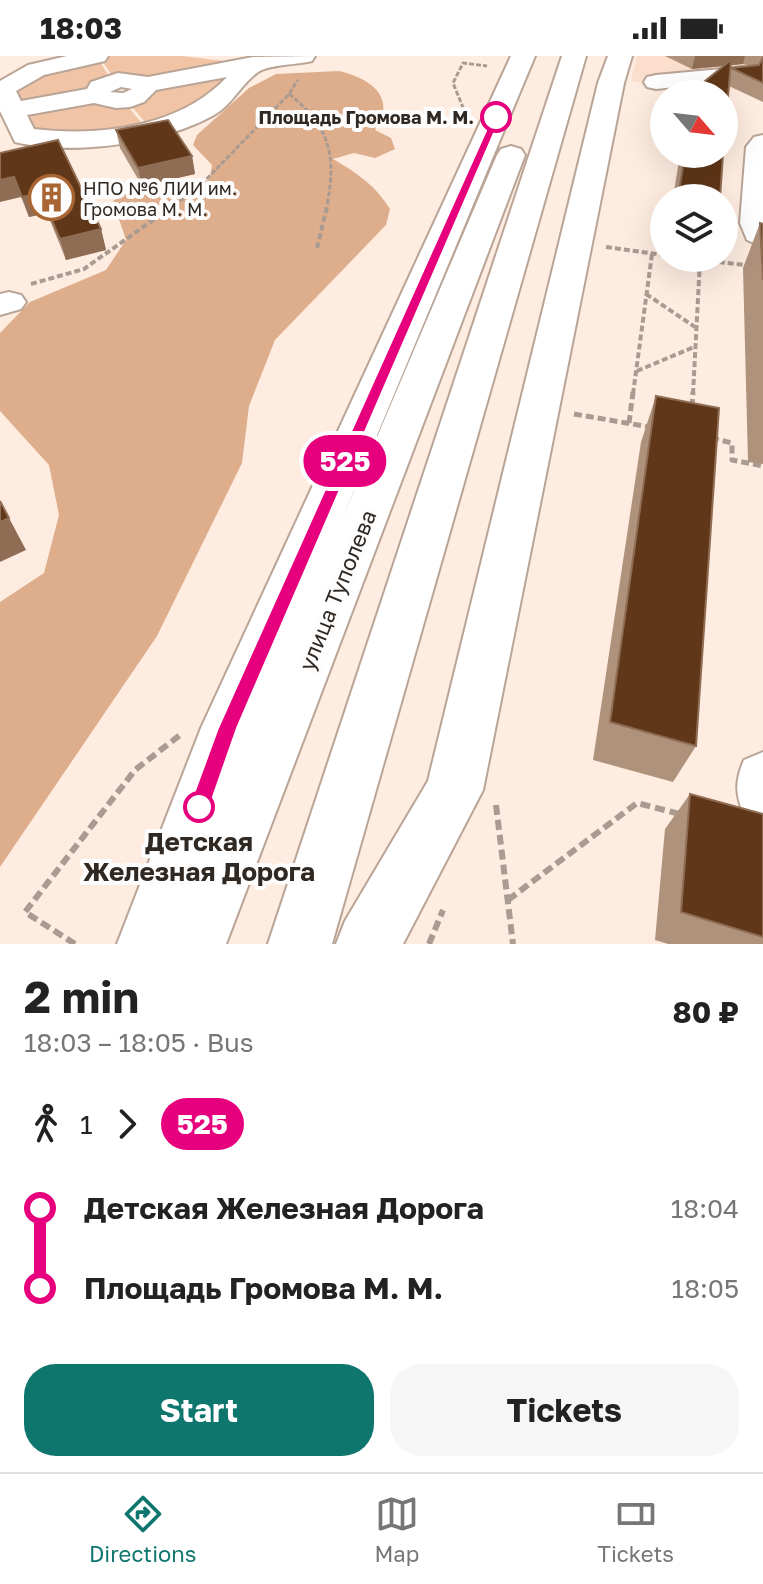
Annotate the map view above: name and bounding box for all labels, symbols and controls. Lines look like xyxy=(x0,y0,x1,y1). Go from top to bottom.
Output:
text: 18:03 xyxy=(40,10,122,46)
north arrow xyxy=(650,80,738,168)
map controls xyxy=(650,80,738,272)
marker: Площадь Громова М. М. xyxy=(481,102,511,132)
place label: Площадь Громова М. М. xyxy=(259,106,474,128)
building icon: НПО №6 ЛИИ им. Громова М. М. xyxy=(28,174,76,222)
place label: НПО №6 ЛИИ им. Громова М. М. xyxy=(83,177,237,220)
button: layers xyxy=(650,184,738,272)
line badge: 525 xyxy=(299,435,391,487)
text: 525 xyxy=(319,444,371,477)
street label: улица Туполева xyxy=(292,506,382,674)
marker: Детская Железная Дорога xyxy=(184,792,214,822)
place label: Детская Железная Дорога xyxy=(83,826,315,887)
text: 2 min xyxy=(24,970,139,1023)
text: 80 ₽ xyxy=(673,994,739,1030)
text: 18:03 – 18:05 · Bus xyxy=(24,1027,254,1058)
icon: walk xyxy=(24,1102,68,1146)
icon: forward xyxy=(105,1102,149,1146)
text: 525 xyxy=(177,1107,228,1140)
text: 1 xyxy=(80,1109,93,1140)
text: Детская Железная Дорога xyxy=(84,1190,484,1226)
text: 18:04 xyxy=(671,1193,739,1224)
text: Площадь Громова М. М. xyxy=(84,1270,443,1306)
text: 18:05 xyxy=(672,1273,739,1304)
button: Start xyxy=(24,1364,374,1456)
button: Tickets xyxy=(390,1364,739,1456)
tab: Directions xyxy=(89,1492,196,1567)
tab: Map xyxy=(374,1492,419,1567)
tab: Tickets xyxy=(597,1492,674,1567)

